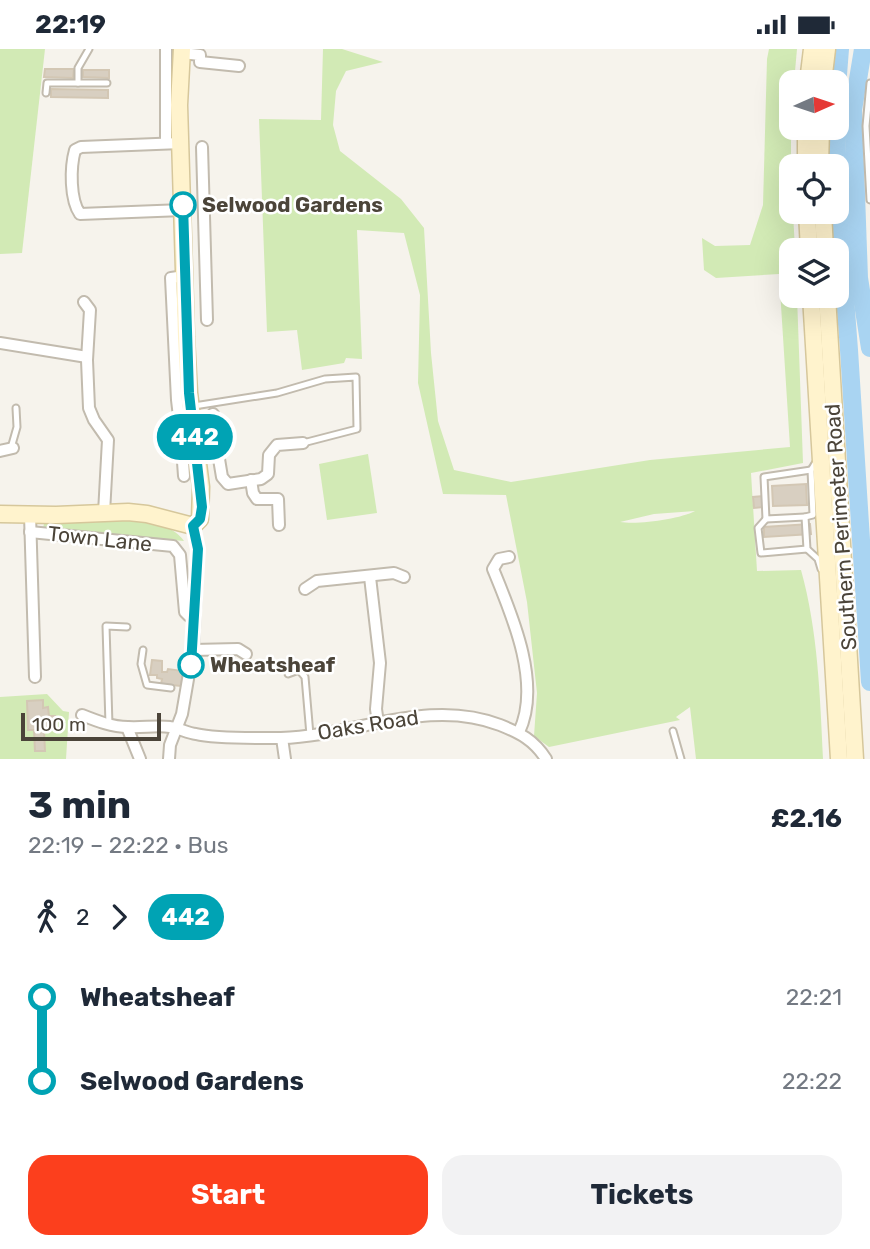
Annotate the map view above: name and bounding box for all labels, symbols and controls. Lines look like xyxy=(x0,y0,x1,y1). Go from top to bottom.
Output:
text: 22:19 xyxy=(35,9,106,40)
north arrow xyxy=(779,70,849,140)
map controls xyxy=(779,70,849,308)
button: locate xyxy=(779,154,849,224)
marker: Selwood Gardens xyxy=(170,192,196,218)
place label: Selwood Gardens xyxy=(202,192,383,217)
button: layers xyxy=(779,238,849,308)
street label: Southern Perimeter Road xyxy=(819,403,862,651)
line badge: 442 xyxy=(155,414,235,460)
text: 442 xyxy=(171,423,219,451)
street label: Town Lane xyxy=(47,521,153,556)
marker: Wheatsheaf xyxy=(178,652,204,678)
place label: Wheatsheaf xyxy=(210,652,336,677)
street label: Oaks Road xyxy=(316,704,420,745)
scale bar xyxy=(21,710,161,742)
text: 100 m xyxy=(32,713,86,736)
text: 3 min xyxy=(28,782,131,828)
text: £2.16 xyxy=(771,803,842,834)
text: 22:19 – 22:22 · Bus xyxy=(28,831,229,859)
icon: walk xyxy=(28,898,66,936)
icon: forward xyxy=(100,898,138,936)
text: 2 xyxy=(76,903,90,931)
text: 442 xyxy=(162,903,210,931)
text: Wheatsheaf xyxy=(80,982,235,1013)
text: 22:21 xyxy=(786,983,842,1011)
text: Selwood Gardens xyxy=(80,1066,304,1097)
text: 22:22 xyxy=(782,1067,842,1095)
button: Start xyxy=(28,1155,428,1235)
button: Tickets xyxy=(442,1155,842,1235)

